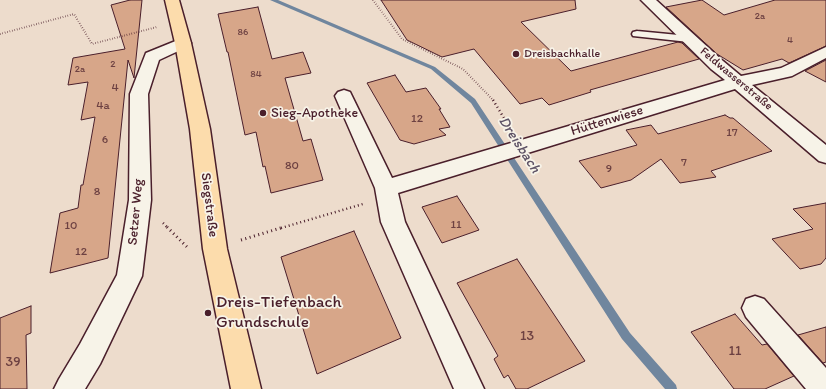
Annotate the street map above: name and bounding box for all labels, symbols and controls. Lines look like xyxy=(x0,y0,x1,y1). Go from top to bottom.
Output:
house number: 2a xyxy=(755,10,765,22)
house number: 86 xyxy=(238,26,248,38)
house number: 4 xyxy=(787,34,793,46)
street label: Feldwasserstraße xyxy=(697,44,775,114)
place label: Dreisbachhalle xyxy=(524,47,600,61)
marker: Dreisbachhalle xyxy=(511,49,521,59)
house number: 2 xyxy=(110,58,116,70)
house number: 2a xyxy=(75,63,85,75)
house number: 84 xyxy=(250,68,262,80)
house number: 4 xyxy=(111,81,119,95)
house number: 4a xyxy=(96,99,110,113)
street label: Hüttenwiese xyxy=(569,102,645,140)
place label: Sieg-Apotheke xyxy=(271,105,358,121)
marker: Sieg-Apotheke xyxy=(258,108,268,118)
house number: 12 xyxy=(411,112,423,126)
water label: Dreisbach xyxy=(494,113,544,177)
house number: 17 xyxy=(726,126,738,140)
house number: 6 xyxy=(102,133,108,147)
house number: 7 xyxy=(681,156,687,170)
house number: 80 xyxy=(285,159,299,173)
house number: 9 xyxy=(606,162,612,176)
street label: Siegstraße xyxy=(197,172,221,238)
street label: Setzer Weg xyxy=(125,178,147,246)
house number: 8 xyxy=(94,185,100,199)
house number: 11 xyxy=(450,218,462,232)
house number: 10 xyxy=(65,219,77,233)
house number: 12 xyxy=(75,245,87,259)
place label: Dreis-Tiefenbach Grundschule xyxy=(216,293,342,333)
marker: Dreis-Tiefenbach Grundschule xyxy=(203,308,213,318)
house number: 13 xyxy=(520,328,534,344)
house number: 11 xyxy=(729,343,741,359)
house number: 39 xyxy=(6,354,20,370)

